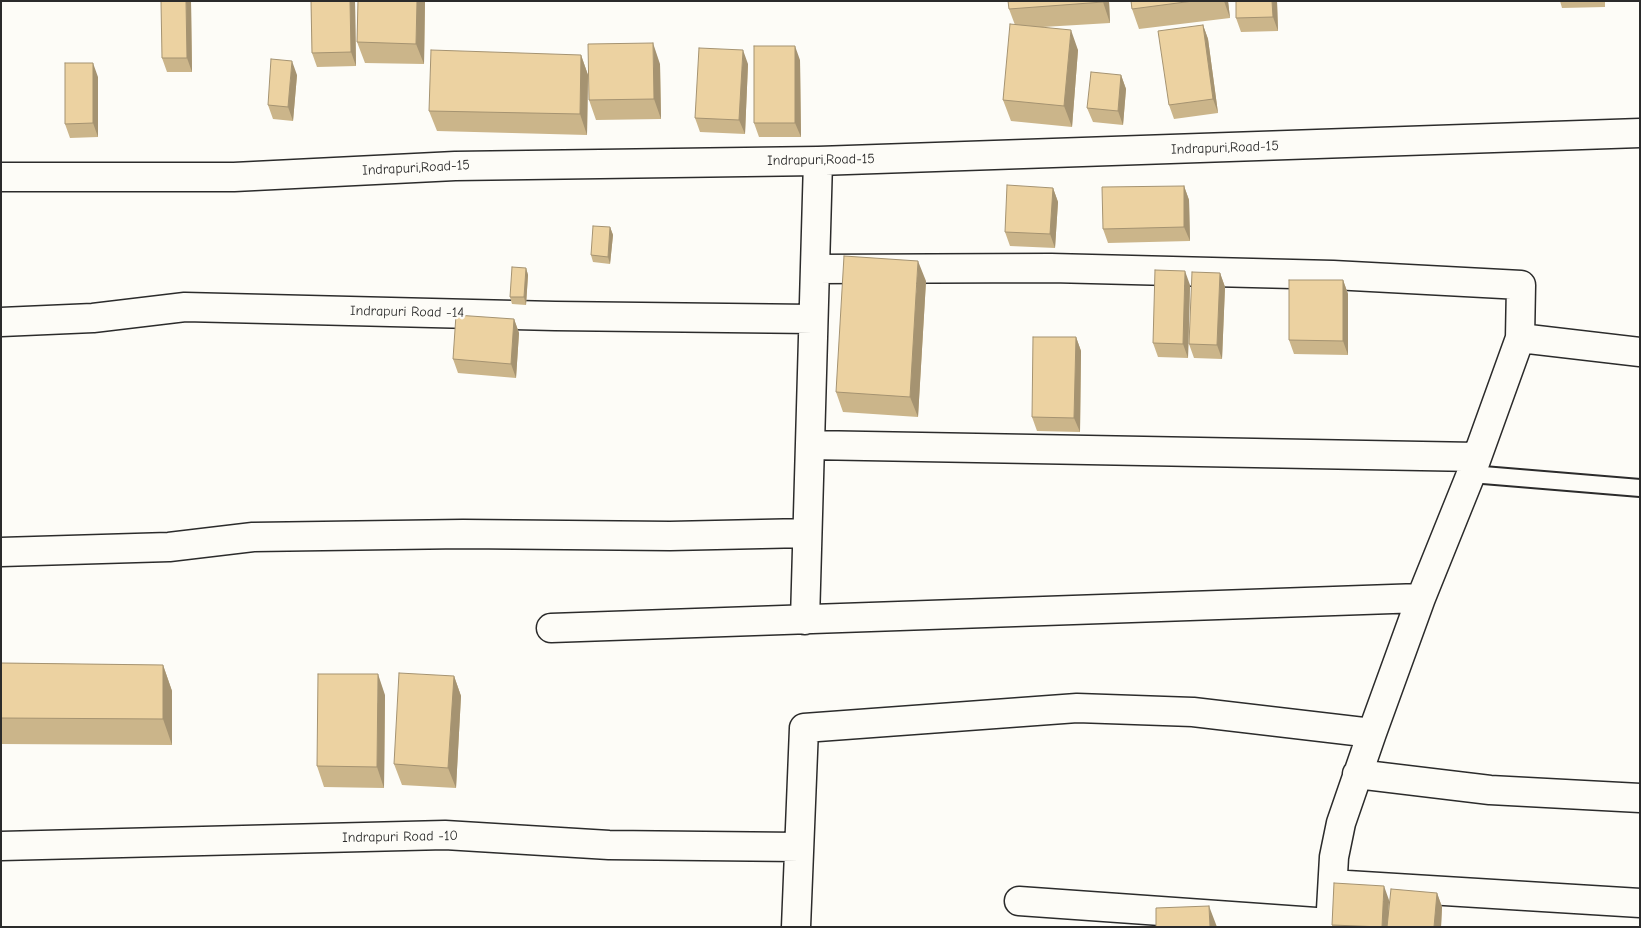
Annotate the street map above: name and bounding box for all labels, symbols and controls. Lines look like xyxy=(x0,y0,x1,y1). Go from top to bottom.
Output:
street label: Indrapuri,Road-15 xyxy=(1171,138,1279,158)
street label: Indrapuri,Road-15 xyxy=(767,151,875,169)
street label: Indrapuri,Road-15 xyxy=(362,157,470,179)
street label: Indrapuri Road -14 xyxy=(350,303,464,321)
street label: Indrapuri Road -10 xyxy=(342,828,458,846)

